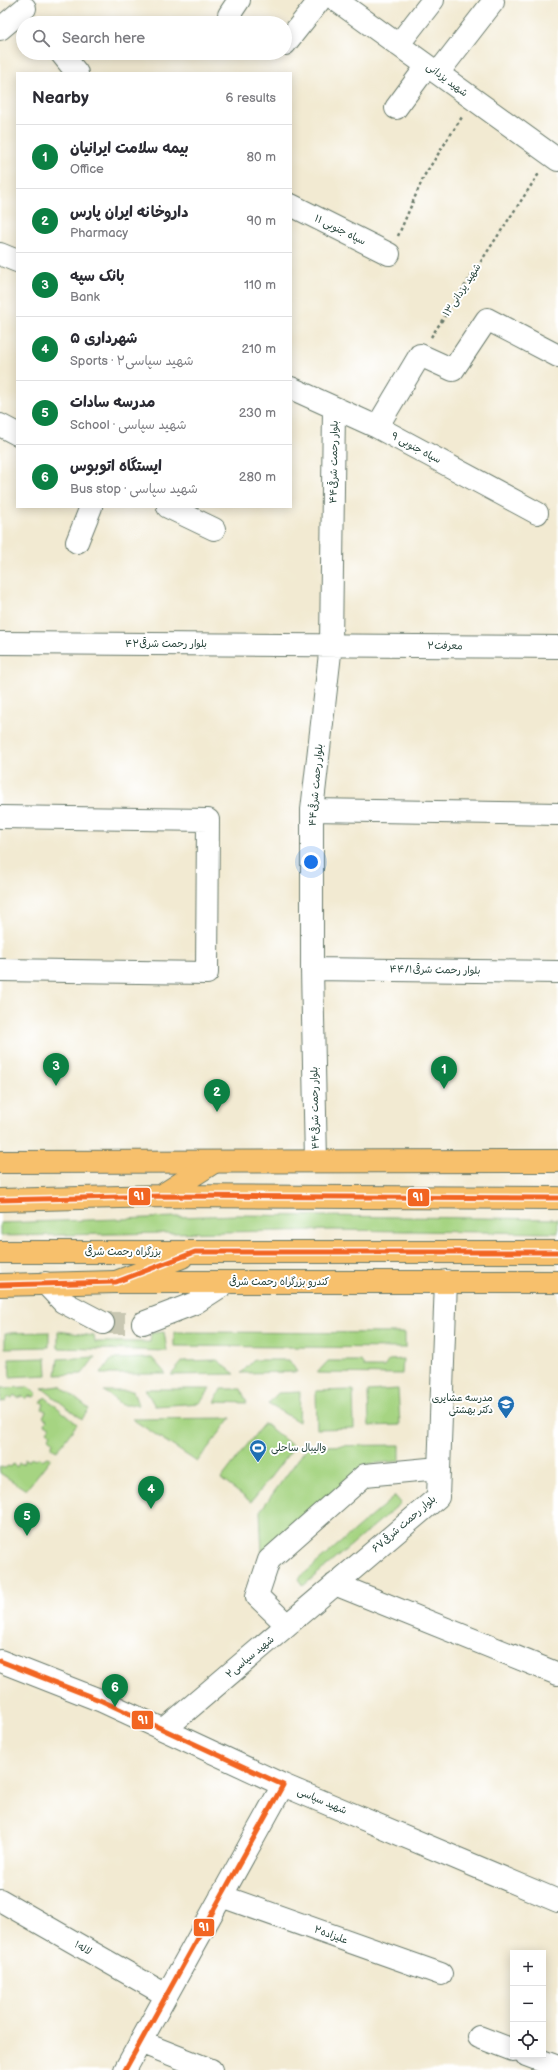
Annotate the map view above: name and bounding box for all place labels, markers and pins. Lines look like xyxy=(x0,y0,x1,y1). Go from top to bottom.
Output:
pin: 3 xyxy=(43,1053,69,1086)
pin: 1 xyxy=(431,1056,457,1089)
pin: 2 xyxy=(204,1079,230,1112)
place label: مدرسه عشایری دکتر بهشتی xyxy=(432,1392,493,1417)
school or university icon: مدرسه عشایری دکتر بهشتی xyxy=(496,1394,516,1419)
sports icon: والیبال ساحلی xyxy=(248,1438,268,1463)
place label: والیبال ساحلی xyxy=(271,1442,326,1455)
pin: 4 xyxy=(138,1476,164,1509)
pin: 5 xyxy=(14,1503,40,1536)
pin: 6 xyxy=(102,1674,128,1707)

